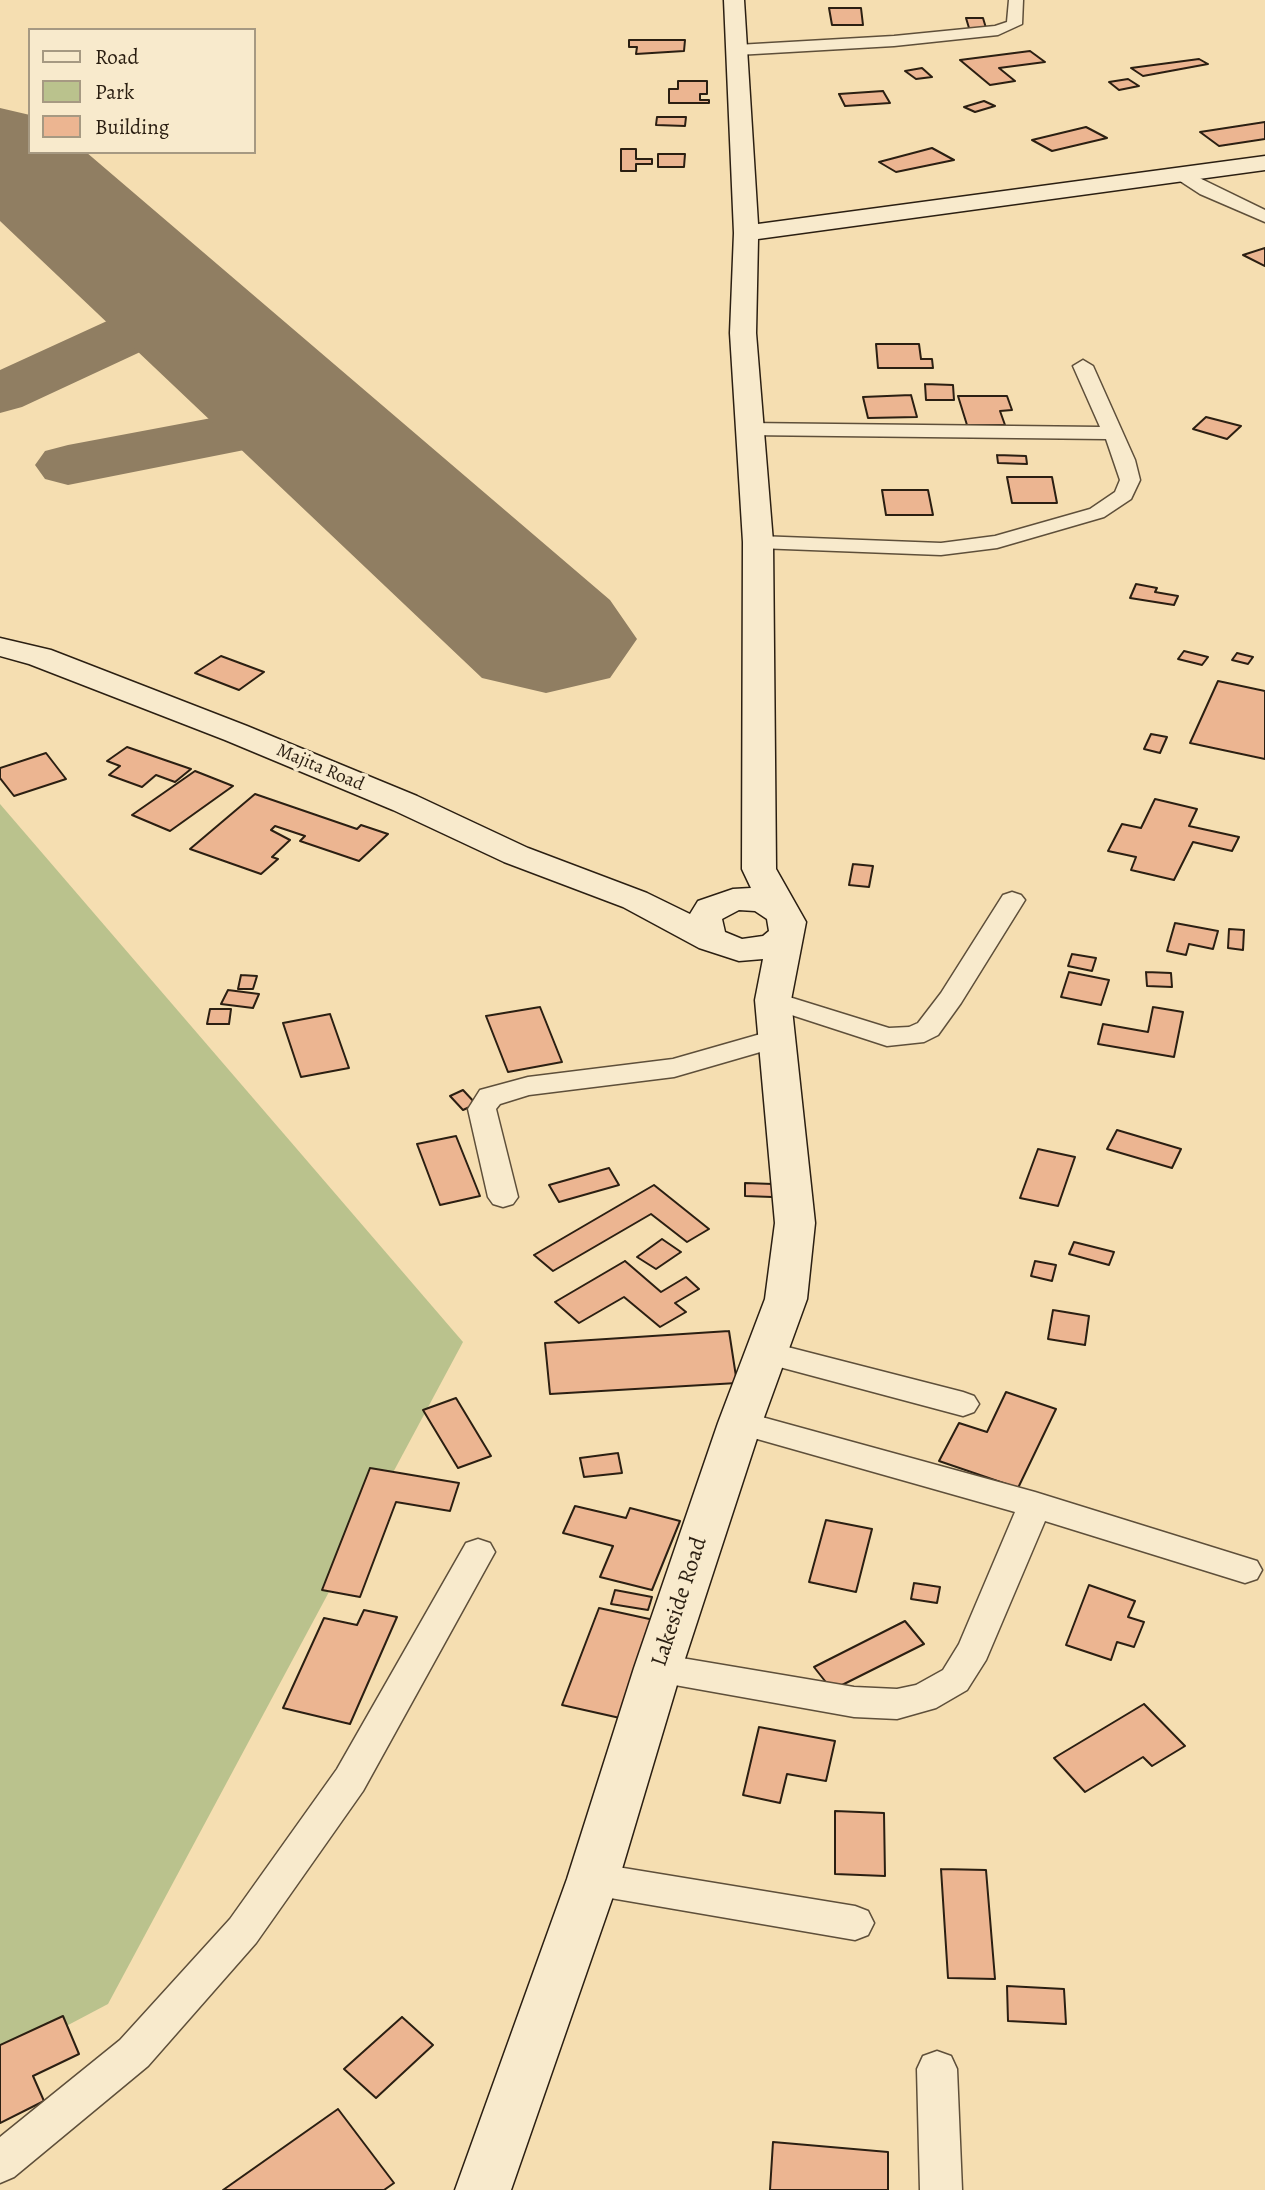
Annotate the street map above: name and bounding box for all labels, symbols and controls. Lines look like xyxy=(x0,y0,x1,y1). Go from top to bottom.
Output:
legend xyxy=(28,28,256,154)
text: Road xyxy=(95,43,139,71)
text: Park xyxy=(95,78,134,106)
text: Building xyxy=(95,113,169,141)
street label: Majita Road xyxy=(273,739,367,797)
street label: Lakeside Road xyxy=(646,1534,714,1670)

